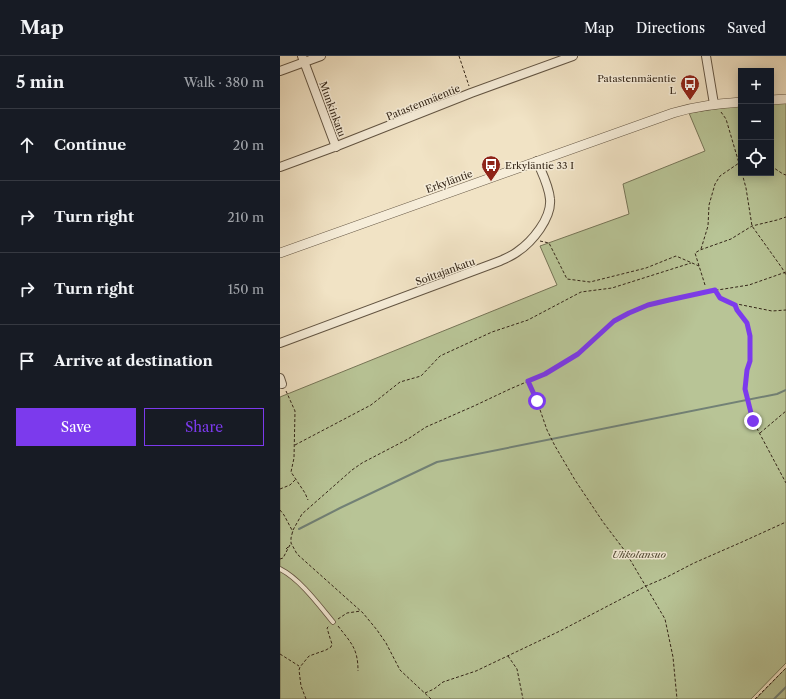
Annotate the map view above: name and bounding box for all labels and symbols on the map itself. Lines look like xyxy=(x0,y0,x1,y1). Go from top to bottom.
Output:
place label: Patastenmäentie L xyxy=(597,72,676,97)
bus stop icon: Patastenmäentie L xyxy=(679,73,701,101)
street label: Munkinkatu xyxy=(317,80,349,139)
street label: Patastenmäentie xyxy=(384,82,463,123)
bus stop icon: Erkyläntie 33 I xyxy=(480,154,502,182)
place label: Erkyläntie 33 I xyxy=(505,159,574,172)
street label: Erkyläntie xyxy=(424,167,475,196)
street label: Soittajankatu xyxy=(414,255,477,288)
route start xyxy=(528,392,546,410)
route end xyxy=(744,412,762,430)
park label: Uhkolansuo xyxy=(612,548,666,561)

